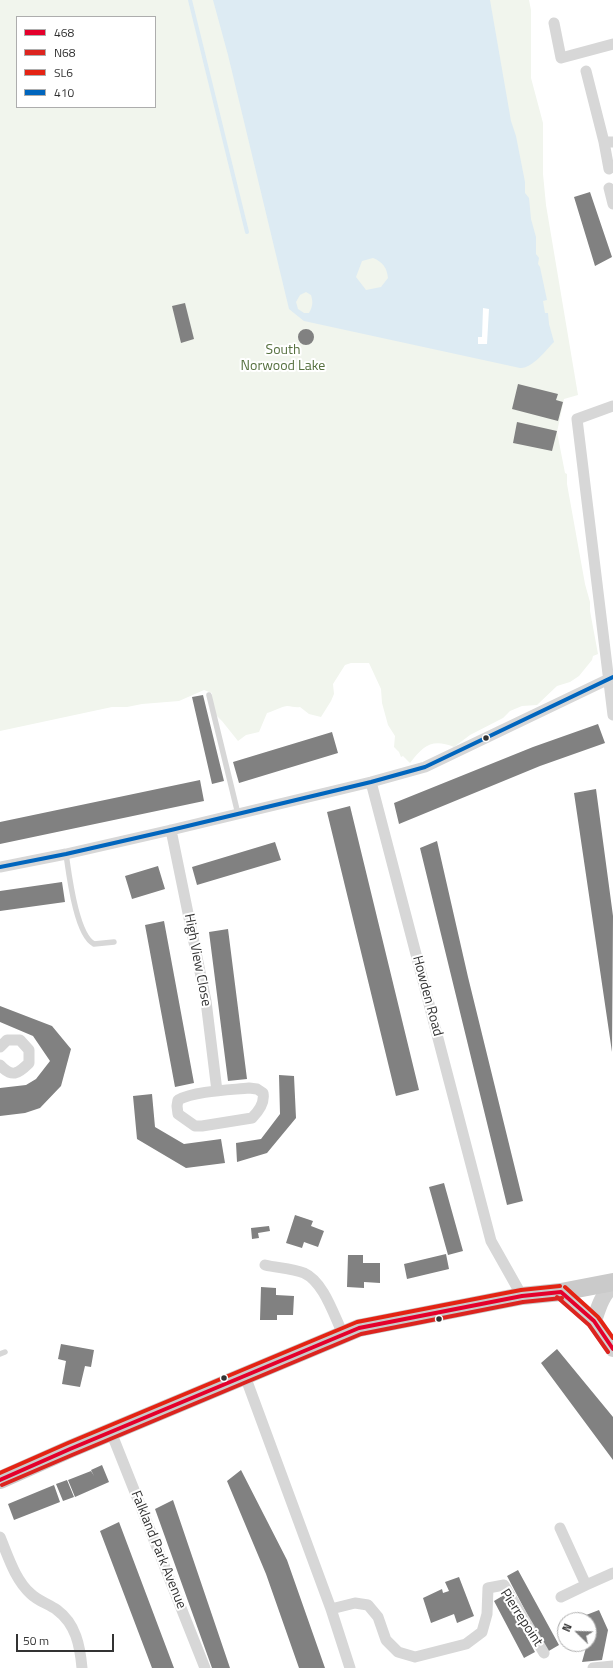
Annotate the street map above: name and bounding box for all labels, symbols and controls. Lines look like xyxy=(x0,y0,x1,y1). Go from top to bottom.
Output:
legend xyxy=(16,16,156,108)
text: 468 xyxy=(54,23,74,42)
text: N68 xyxy=(54,43,76,62)
text: SL6 xyxy=(54,63,73,82)
text: 410 xyxy=(54,83,74,102)
park label: South Norwood Lake xyxy=(241,343,325,376)
unlabelled marker xyxy=(481,733,491,743)
street label: High View Close xyxy=(180,912,214,1008)
street label: Howden Road xyxy=(408,954,446,1038)
unlabelled marker xyxy=(434,1314,444,1324)
unlabelled marker xyxy=(219,1373,229,1383)
street label: Falkland Park Avenue xyxy=(127,1489,189,1611)
street label: Pierrepoint xyxy=(496,1586,546,1650)
north arrow xyxy=(557,1612,597,1652)
text: N xyxy=(558,1621,576,1634)
scale bar xyxy=(18,1626,116,1652)
text: 50 m xyxy=(23,1631,49,1650)

